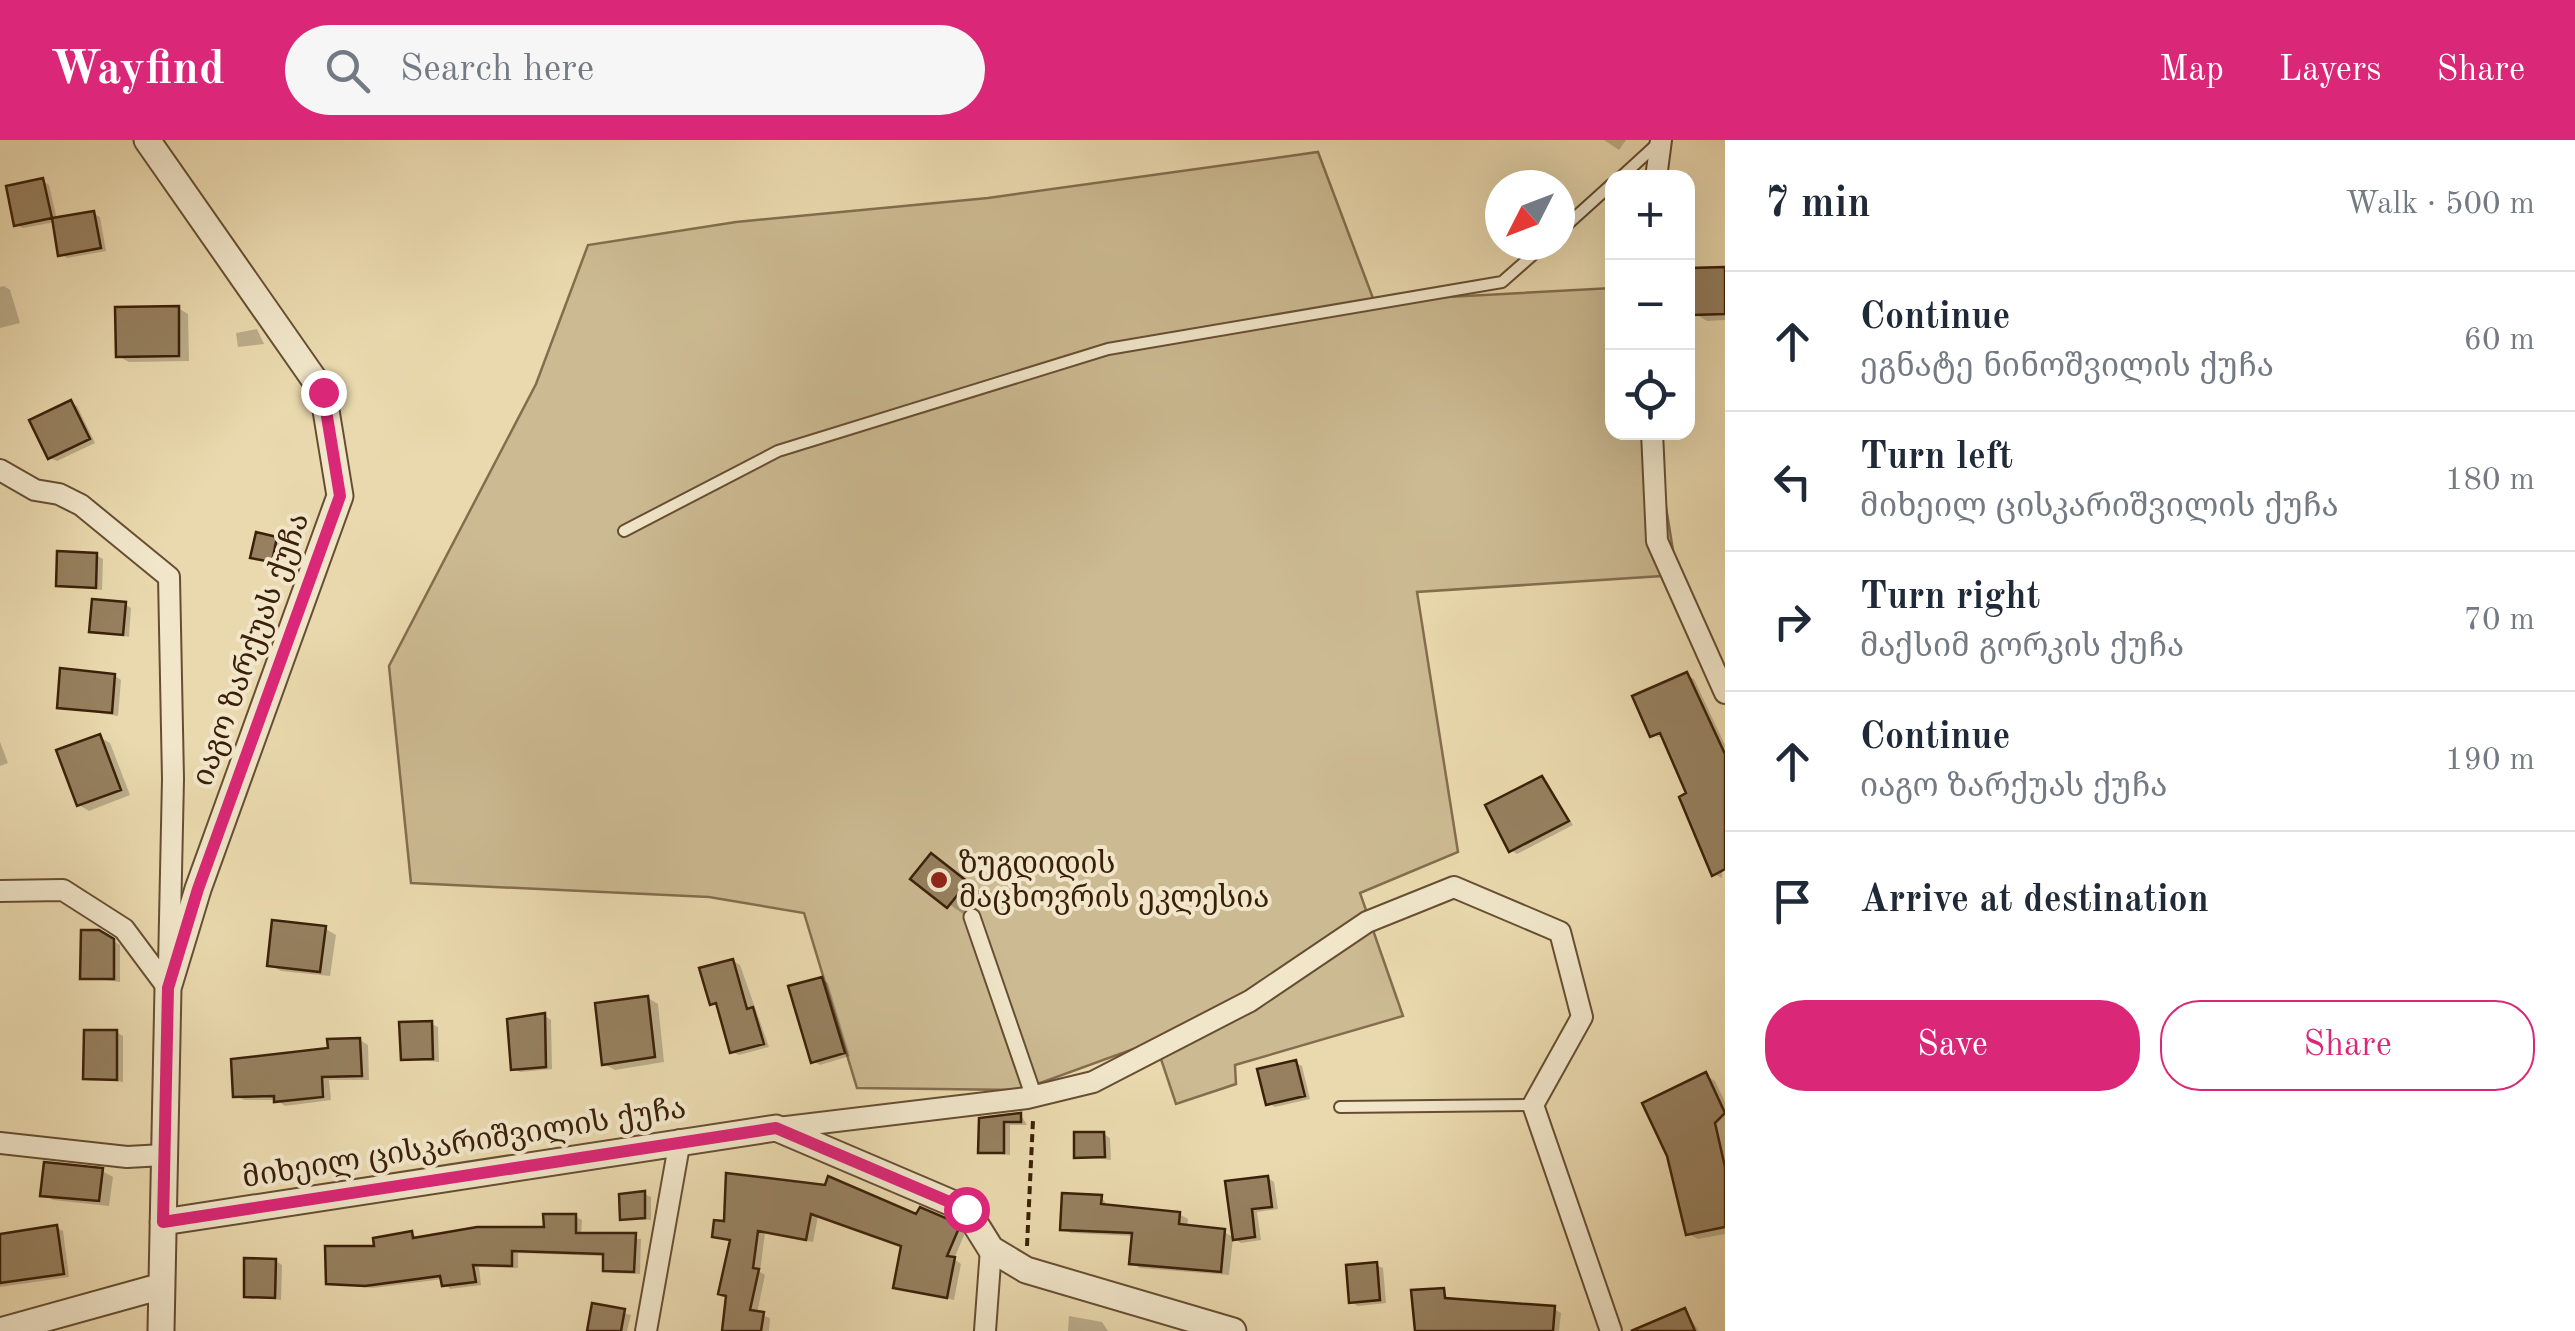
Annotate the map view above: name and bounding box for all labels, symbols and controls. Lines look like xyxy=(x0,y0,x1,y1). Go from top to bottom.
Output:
search box xyxy=(285,25,985,115)
icon: search xyxy=(320,43,375,98)
text: Wayfind xyxy=(50,46,225,94)
text: Search here xyxy=(400,51,594,89)
text: Map xyxy=(2159,53,2224,88)
text: Layers xyxy=(2279,53,2382,88)
text: Share xyxy=(2437,53,2525,88)
north arrow xyxy=(1485,170,1575,260)
map controls xyxy=(1605,170,1695,440)
button: + xyxy=(1605,170,1695,260)
text: 7 min xyxy=(1765,184,1871,226)
text: Walk · 500 m xyxy=(2345,189,2535,221)
button: − xyxy=(1605,260,1695,350)
text: Continue xyxy=(1860,299,2010,337)
icon: ahead xyxy=(1765,314,1820,369)
text: 60 m xyxy=(2464,325,2535,357)
button: locate xyxy=(1605,350,1695,440)
text: ეგნატე ნინოშვილის ქუჩა xyxy=(1860,352,2274,384)
route end xyxy=(301,370,347,416)
text: Turn left xyxy=(1860,439,2013,477)
icon: left xyxy=(1765,454,1820,509)
text: 180 m xyxy=(2445,465,2535,497)
text: მიხეილ ცისკარიშვილის ქუჩა xyxy=(1860,492,2339,524)
street label: იაგო ზარქუას ქუჩა xyxy=(188,509,316,791)
text: Turn right xyxy=(1860,579,2040,617)
icon: right xyxy=(1765,594,1820,649)
text: 70 m xyxy=(2464,605,2535,637)
text: მაქსიმ გორკის ქუჩა xyxy=(1860,632,2184,664)
text: Continue xyxy=(1860,719,2010,757)
icon: ahead xyxy=(1765,734,1820,789)
text: 190 m xyxy=(2445,745,2535,777)
text: იაგო ზარქუას ქუჩა xyxy=(1860,772,2167,804)
place label: ზუგდიდის მაცხოვრის ეკლესია xyxy=(959,849,1269,915)
marker: ზუგდიდის მაცხოვრის ეკლესია xyxy=(928,869,950,891)
icon: arrive xyxy=(1765,874,1820,929)
text: Arrive at destination xyxy=(1860,882,2209,920)
button: Save xyxy=(1765,1000,2140,1091)
button: Share xyxy=(2160,1000,2535,1091)
street label: მიხეილ ცისკარიშვილის ქუჩა xyxy=(240,1093,688,1195)
route start xyxy=(944,1187,990,1233)

